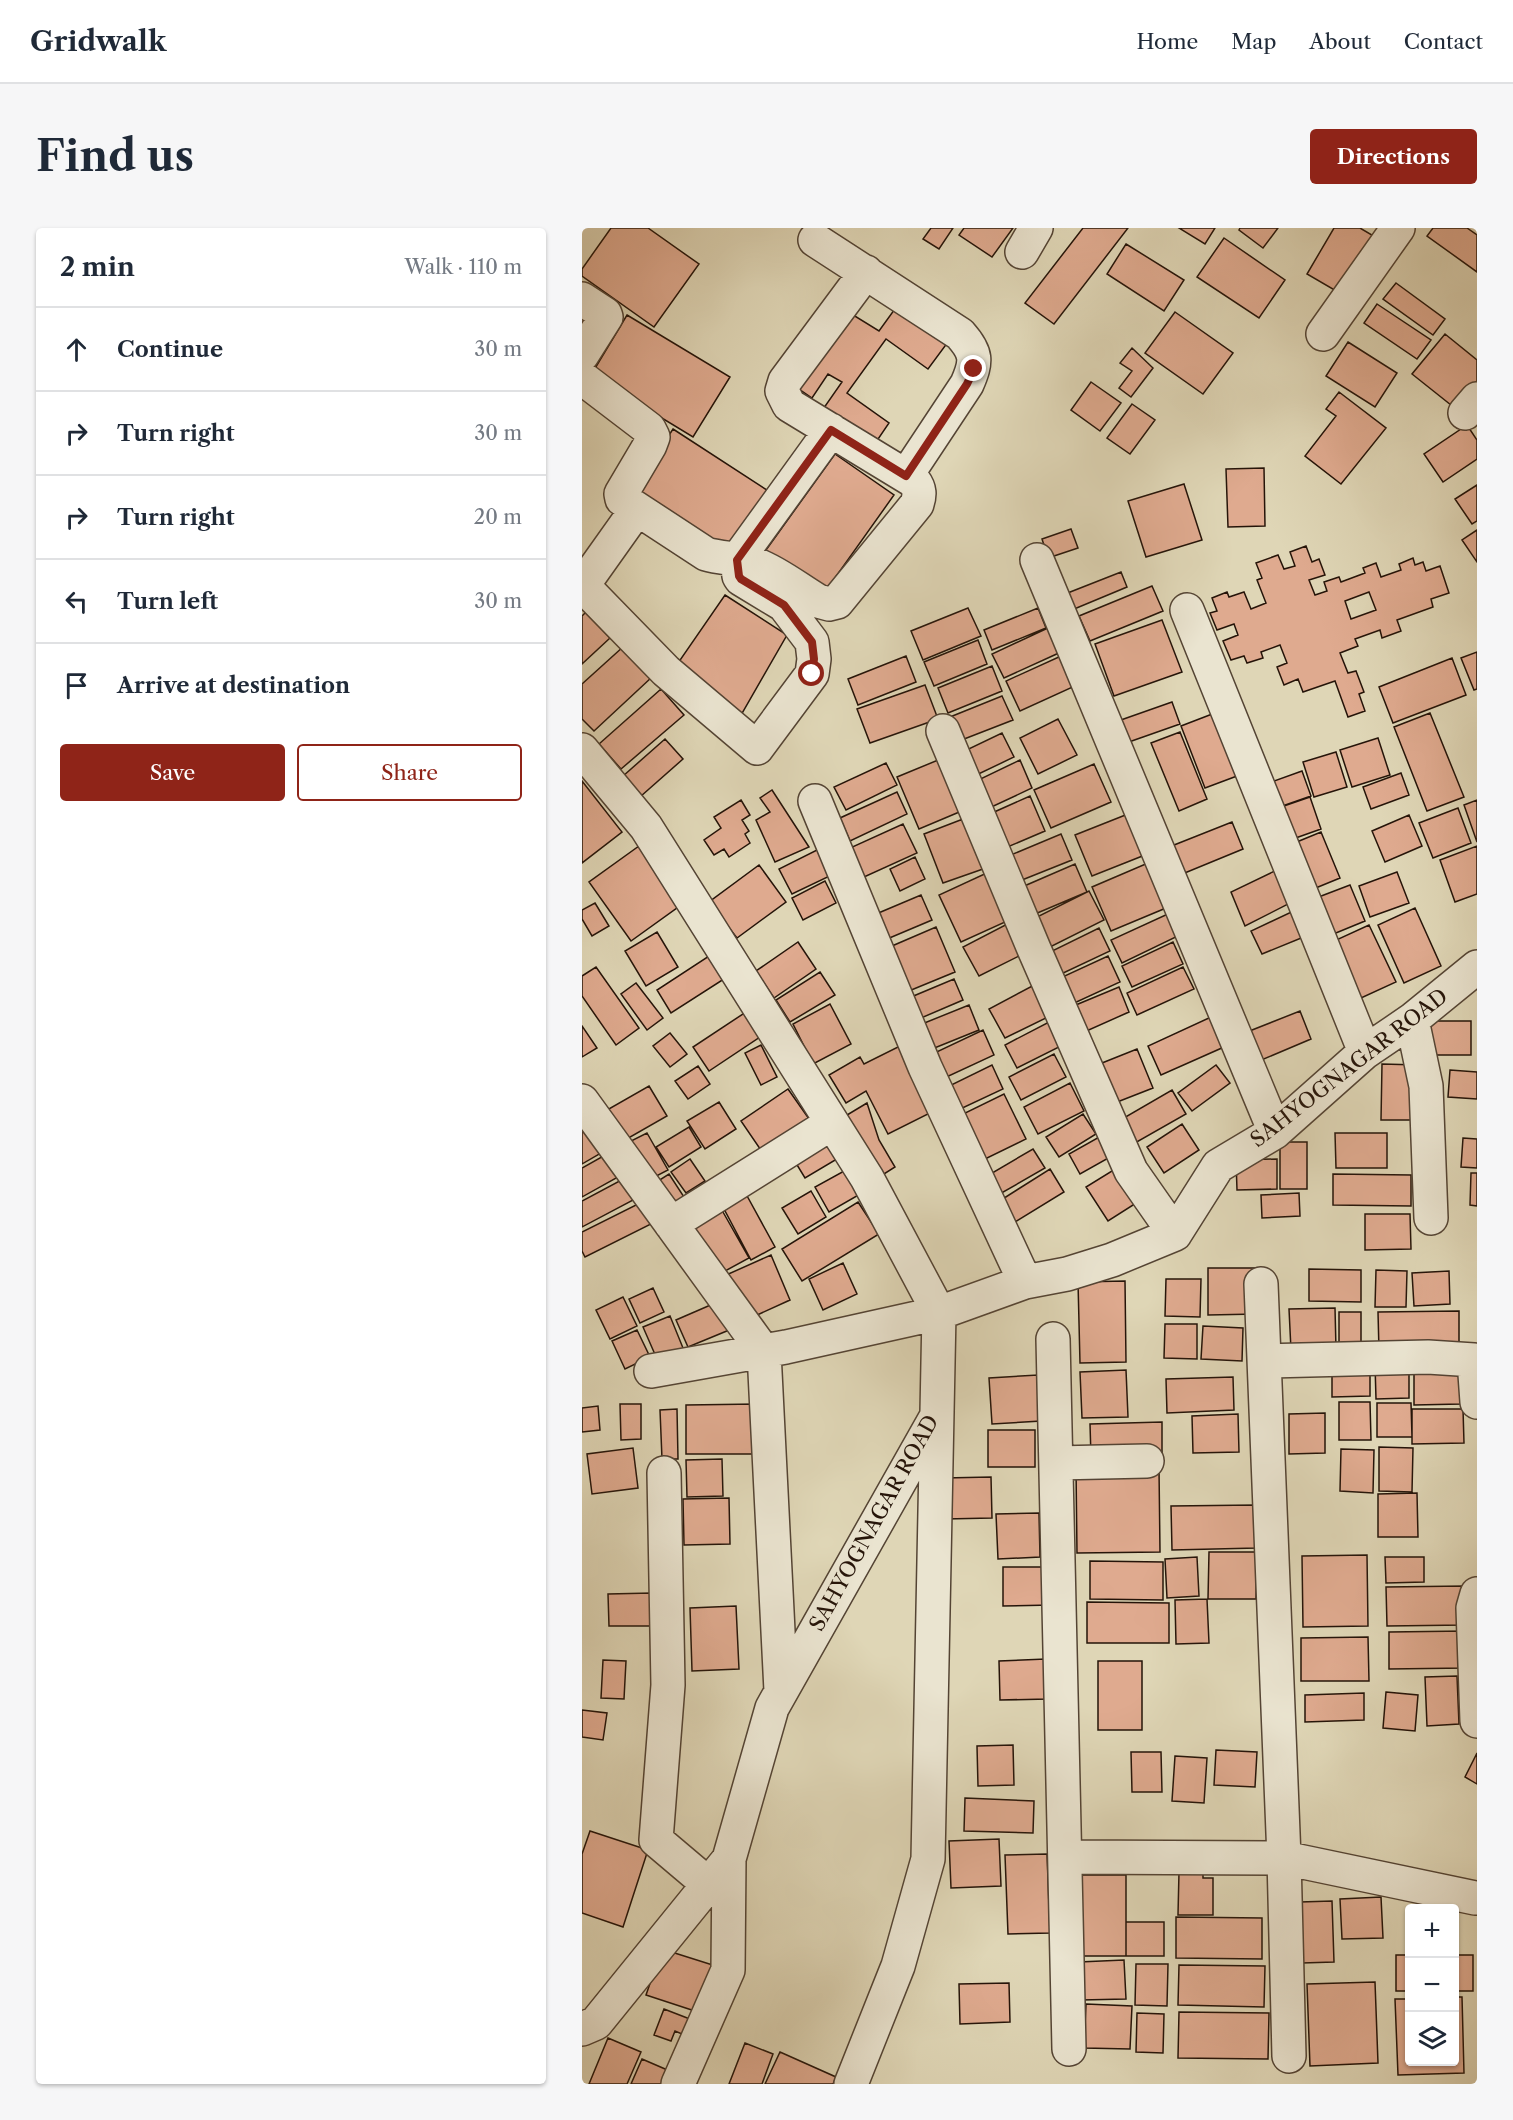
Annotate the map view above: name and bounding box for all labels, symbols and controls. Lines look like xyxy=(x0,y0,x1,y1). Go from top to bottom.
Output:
text: Gridwalk xyxy=(30,24,166,58)
text: Home xyxy=(1137,29,1198,54)
text: Map xyxy=(1231,29,1276,54)
text: About xyxy=(1309,29,1371,54)
text: Contact xyxy=(1404,29,1483,54)
button: Directions xyxy=(1310,129,1477,184)
text: Find us xyxy=(36,130,194,182)
text: 2 min xyxy=(60,251,135,283)
text: Walk · 110 m xyxy=(405,255,522,279)
icon: ahead xyxy=(60,333,93,366)
text: Continue xyxy=(117,336,223,363)
text: 30 m xyxy=(474,337,522,361)
route end xyxy=(960,355,986,381)
icon: right xyxy=(60,417,93,450)
text: Turn right xyxy=(117,420,235,447)
text: 30 m xyxy=(474,421,522,445)
icon: right xyxy=(60,501,93,534)
text: Turn right xyxy=(117,504,235,531)
text: 20 m xyxy=(474,505,522,529)
icon: left xyxy=(60,585,93,618)
text: Turn left xyxy=(117,588,218,615)
text: 30 m xyxy=(474,589,522,613)
route start xyxy=(798,660,824,686)
icon: arrive xyxy=(60,669,93,702)
text: Arrive at destination xyxy=(117,672,350,699)
button: Save xyxy=(60,744,285,801)
button: Share xyxy=(297,744,522,801)
street label: SAHYOGNAGAR ROAD xyxy=(1245,983,1452,1152)
street label: SAHYOGNAGAR ROAD xyxy=(804,1410,943,1635)
map controls xyxy=(1405,1904,1459,2066)
button: + xyxy=(1405,1904,1459,1958)
button: − xyxy=(1405,1958,1459,2012)
button: layers xyxy=(1405,2012,1459,2066)

